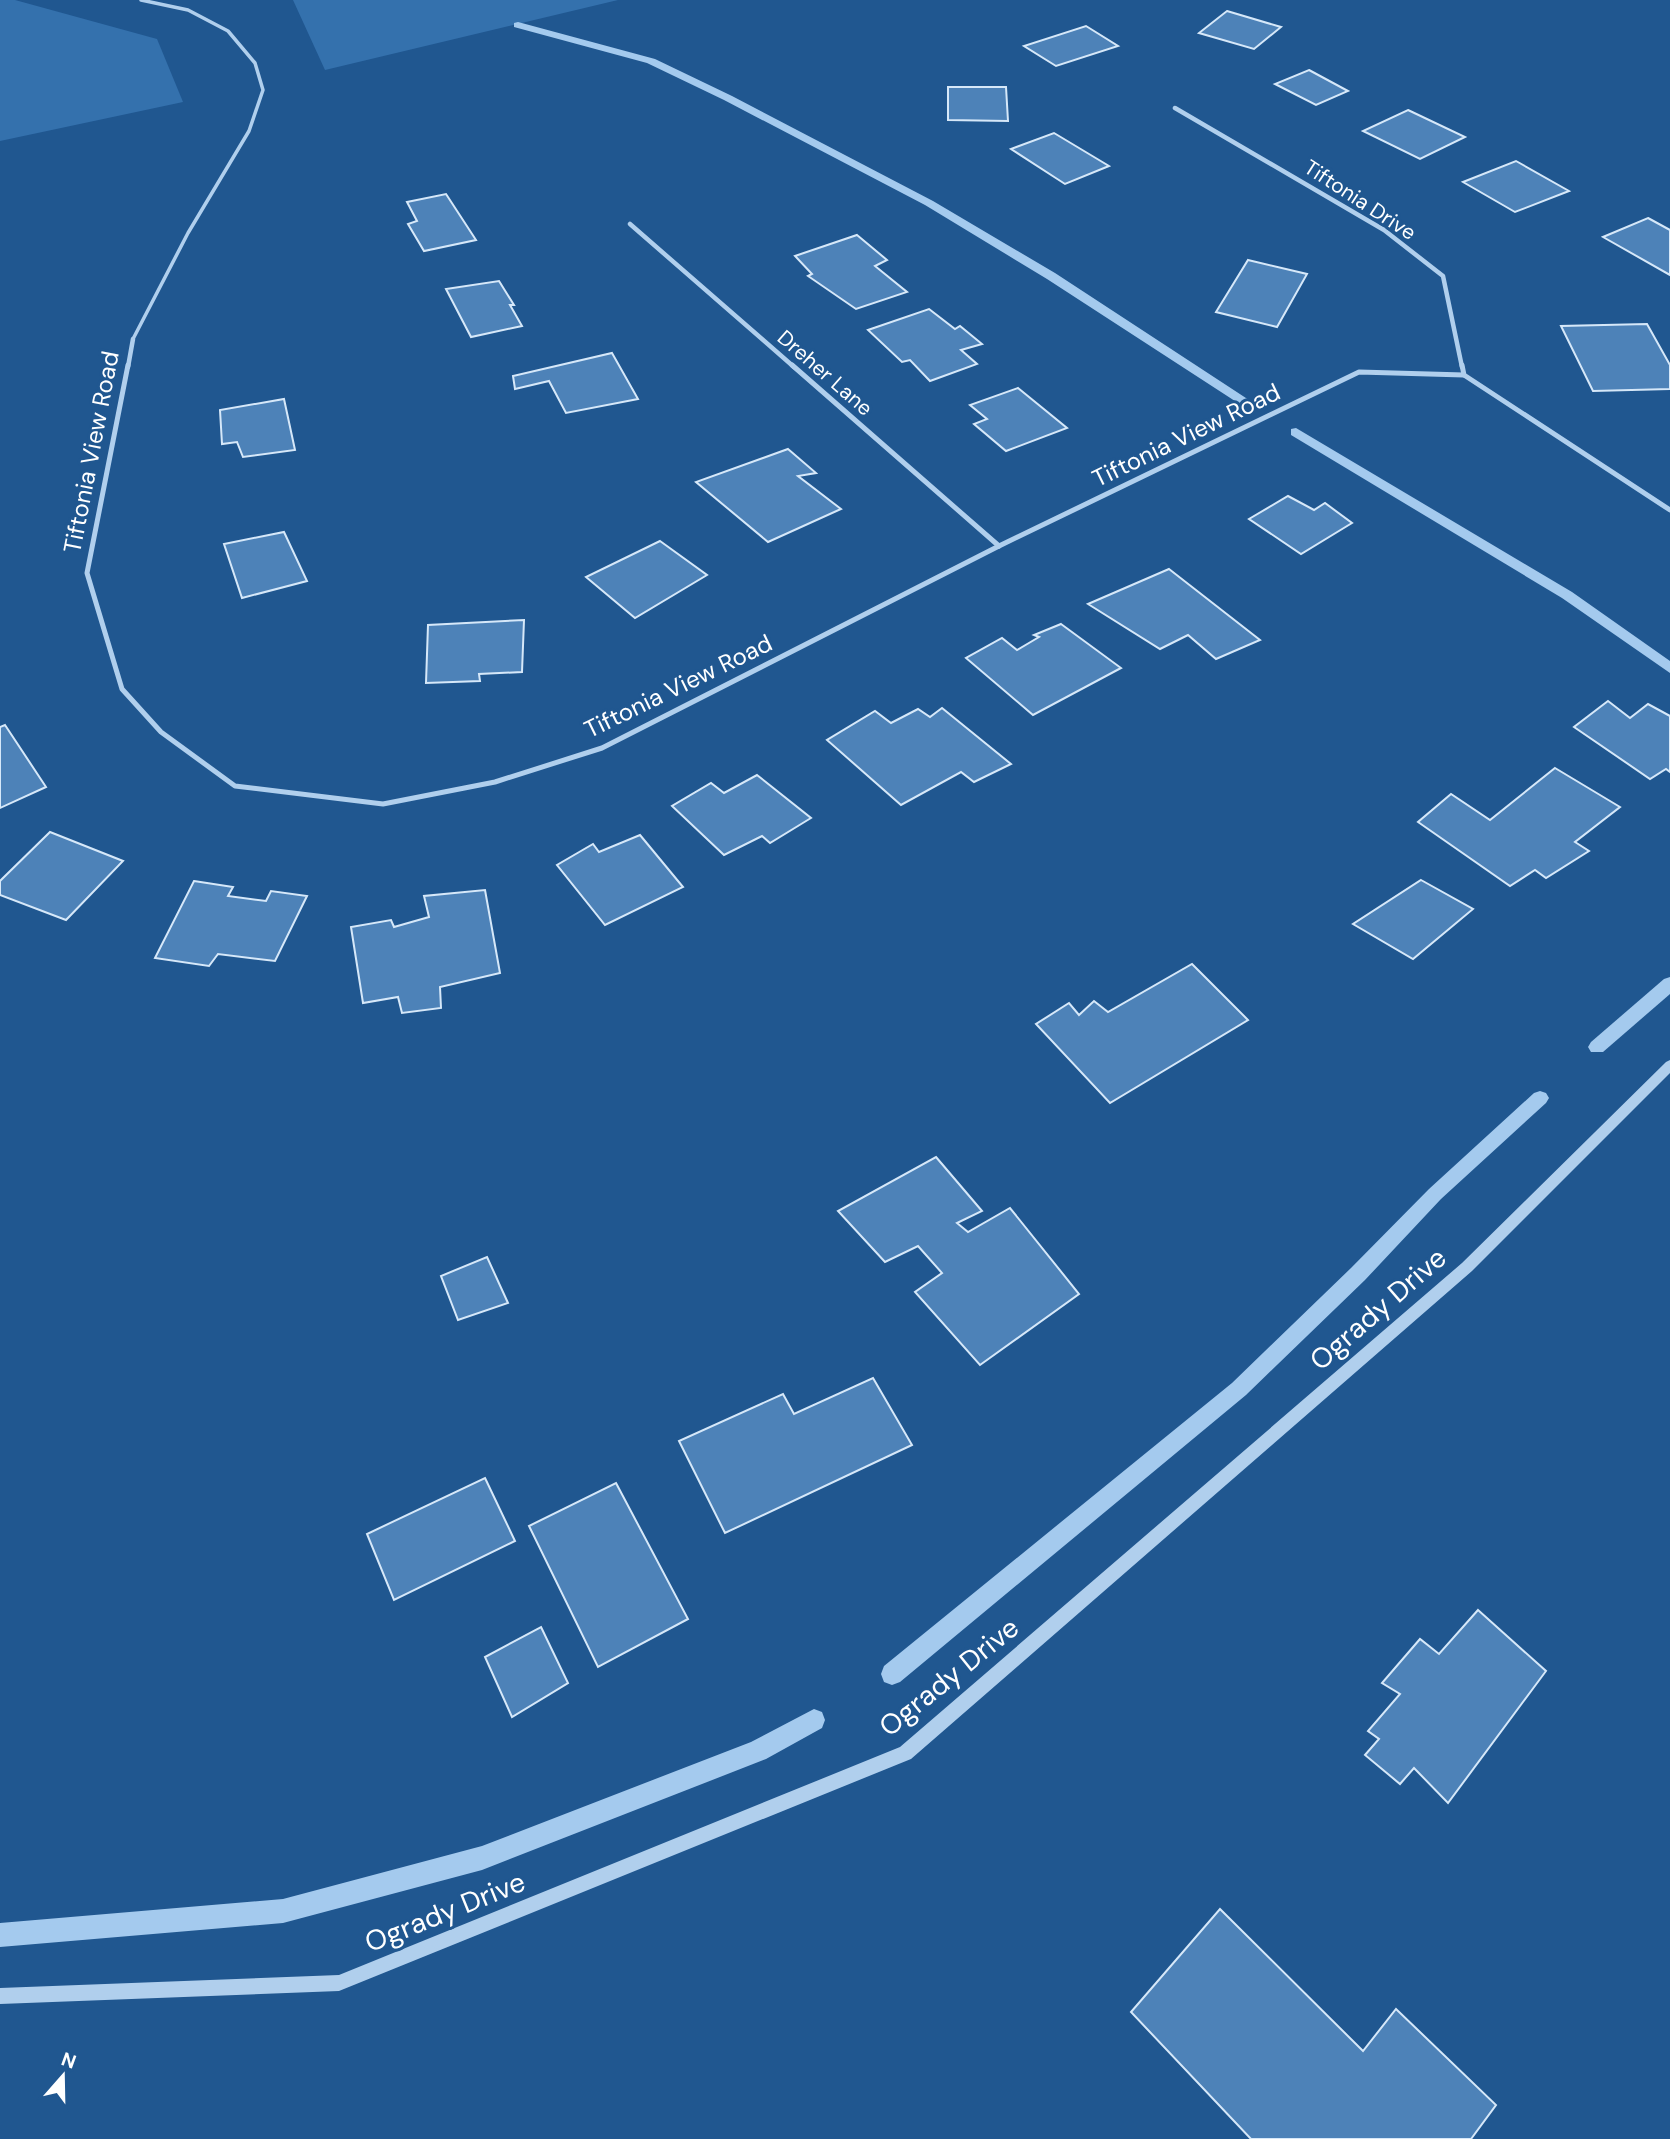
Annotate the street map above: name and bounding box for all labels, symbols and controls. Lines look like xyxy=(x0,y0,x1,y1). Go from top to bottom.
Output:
street label: Tiftonia Drive xyxy=(1299,153,1421,247)
street label: Dreher Lane xyxy=(771,324,879,422)
street label: Tiftonia View Road xyxy=(56,348,126,556)
street label: Tiftonia View Road xyxy=(1087,376,1285,494)
street label: Tiftonia View Road xyxy=(579,627,777,745)
street label: Ogrady Drive xyxy=(1302,1239,1454,1379)
street label: Ogrady Drive xyxy=(871,1609,1027,1745)
street label: Ogrady Drive xyxy=(359,1863,531,1961)
north arrow xyxy=(28,2041,98,2111)
text: N xyxy=(58,2046,79,2075)

